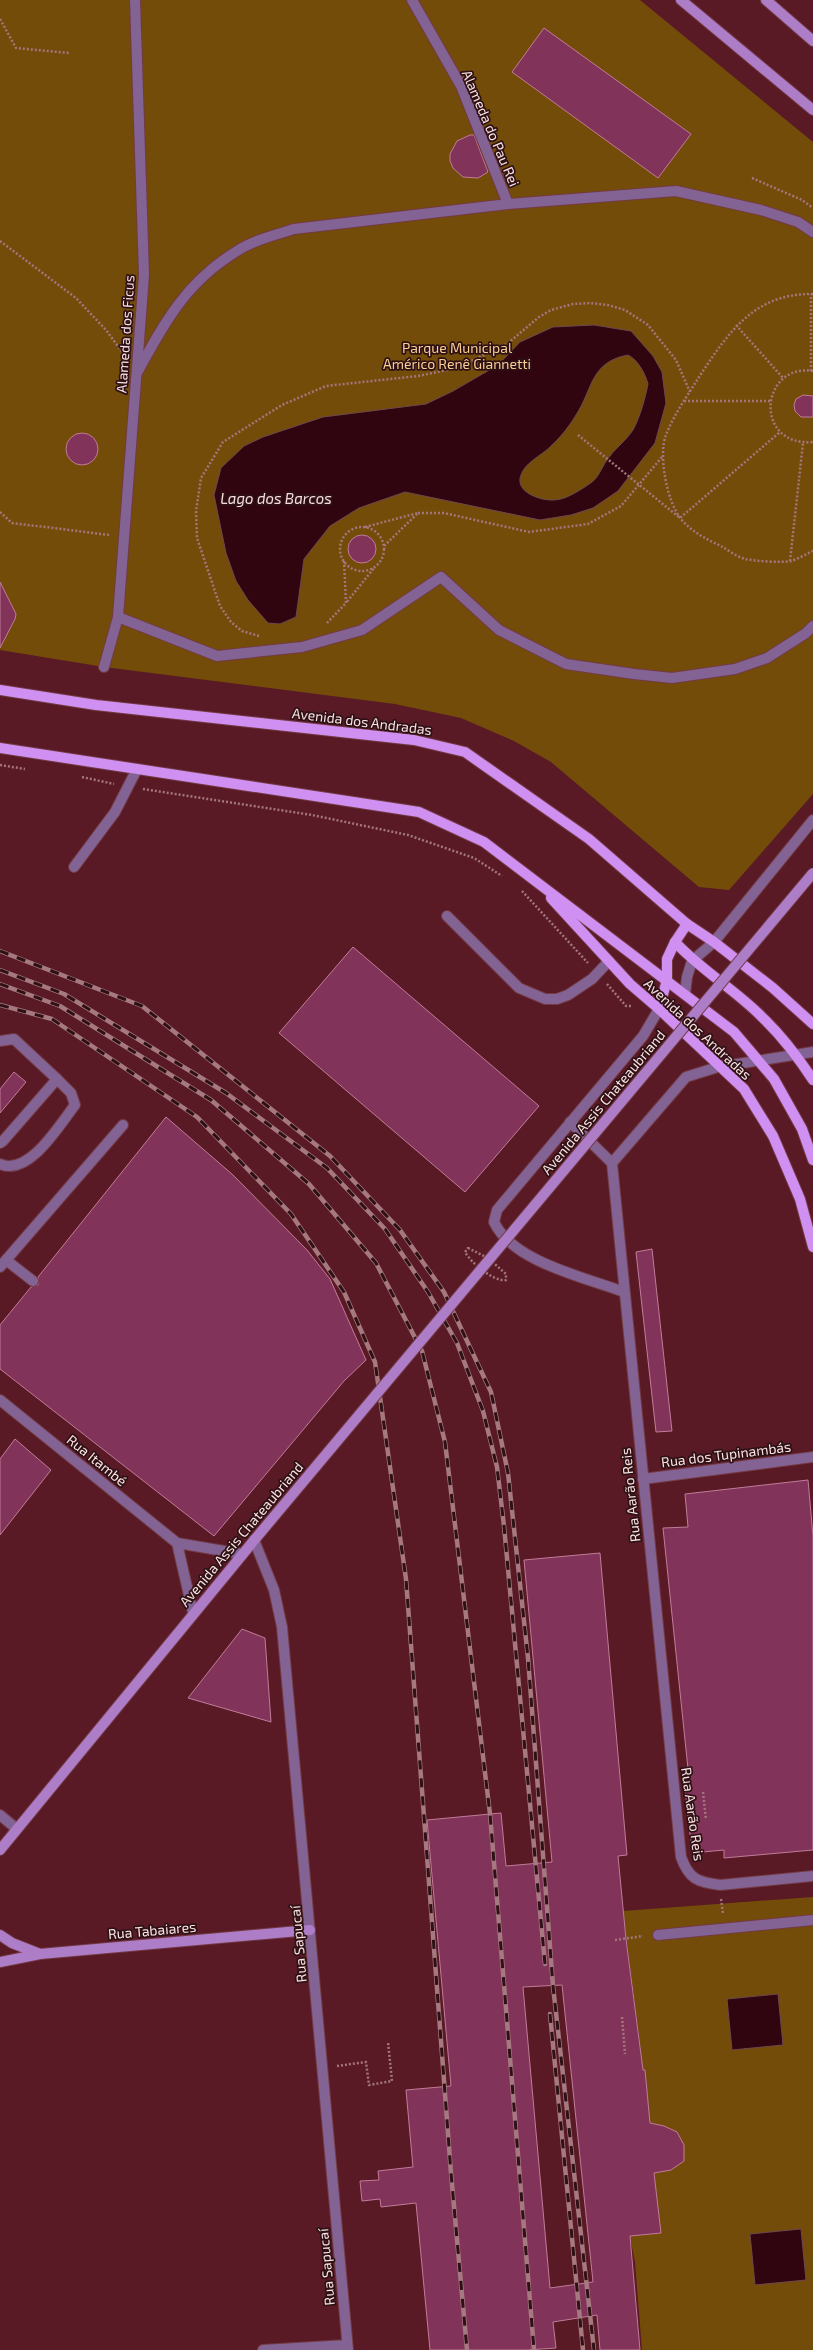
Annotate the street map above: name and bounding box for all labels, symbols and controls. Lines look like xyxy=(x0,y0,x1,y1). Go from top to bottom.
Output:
street label: Alameda do Pau Rei xyxy=(459,67,523,189)
street label: Alameda dos Ficus xyxy=(112,274,138,394)
park label: Parque Municipal Américo Renê Giannetti xyxy=(383,339,531,372)
water label: Lago dos Barcos xyxy=(220,489,332,507)
street label: Avenida dos Andradas xyxy=(291,704,433,738)
street label: Avenida dos Andradas xyxy=(641,975,755,1083)
street label: Avenida Assis Chateaubriand xyxy=(538,1026,668,1178)
street label: Rua Itambé xyxy=(64,1431,130,1489)
street label: Rua dos Tupinambás xyxy=(660,1438,792,1470)
street label: Rua Aarão Reis xyxy=(617,1447,643,1543)
street label: Avenida Assis Chateaubriand xyxy=(176,1458,306,1610)
street label: Rua Aarão Reis xyxy=(678,1766,708,1862)
street label: Rua Sapucaí xyxy=(286,1904,310,1983)
street label: Rua Tabaiares xyxy=(107,1918,197,1942)
street label: Rua Sapucaí xyxy=(314,2227,338,2306)

